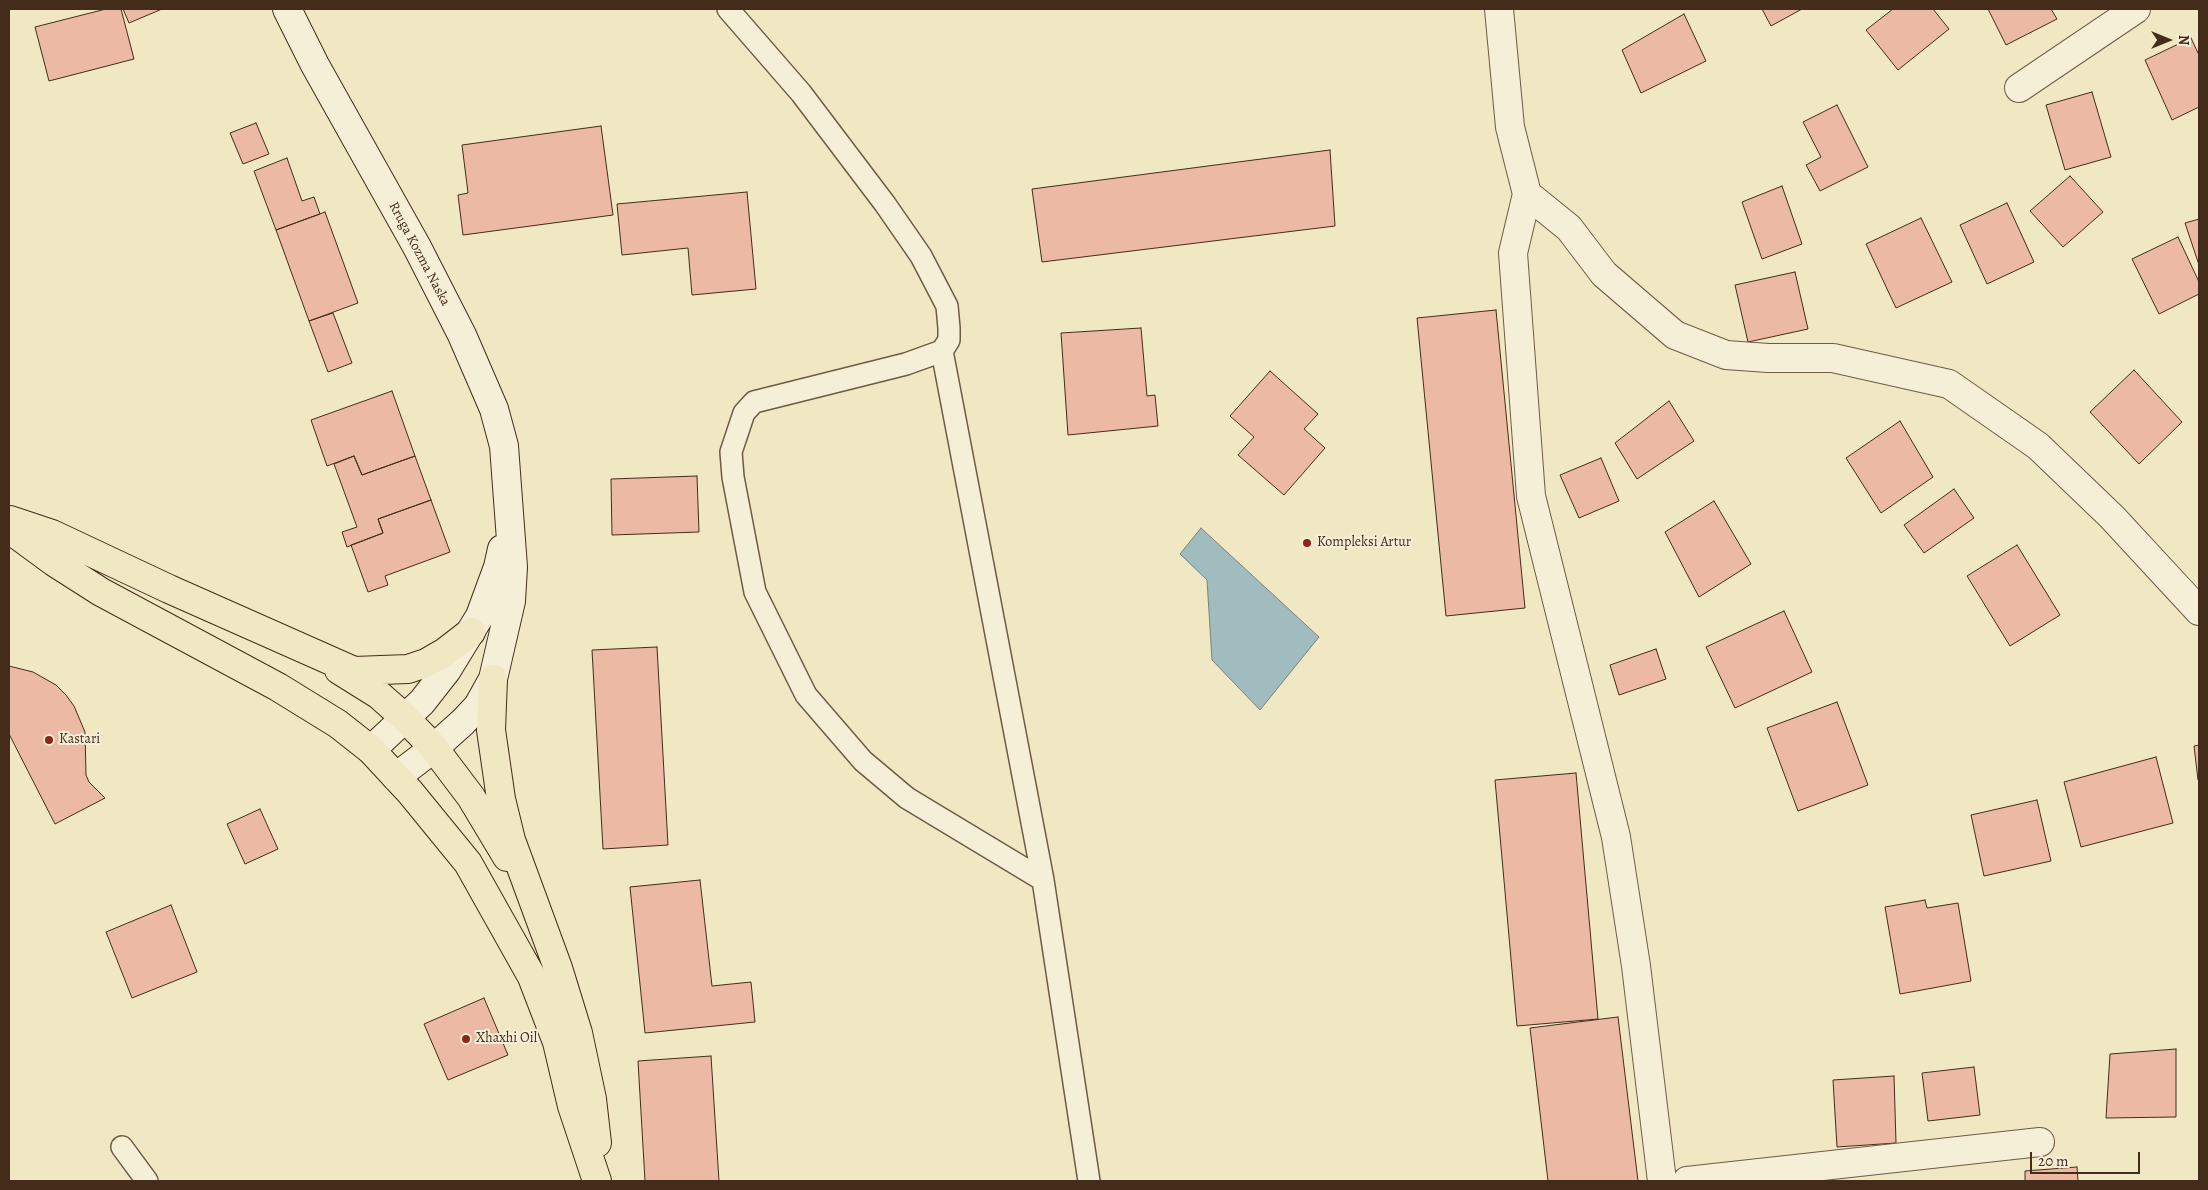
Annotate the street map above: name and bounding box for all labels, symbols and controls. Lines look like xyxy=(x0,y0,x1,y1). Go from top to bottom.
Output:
north arrow xyxy=(2143,15,2193,65)
text: N xyxy=(2174,35,2193,45)
street label: Rruga Kozma Naska xyxy=(385,199,453,309)
place label: Kompleksi Artur xyxy=(1317,535,1411,551)
marker: Kompleksi Artur xyxy=(1301,537,1313,549)
place label: Kastari xyxy=(59,732,100,748)
marker: Kastari xyxy=(43,734,55,746)
place label: Xhaxhi Oil xyxy=(476,1031,537,1047)
marker: Xhaxhi Oil xyxy=(460,1033,472,1045)
scale bar xyxy=(2033,1142,2143,1174)
text: 20 m xyxy=(2038,1151,2069,1171)

